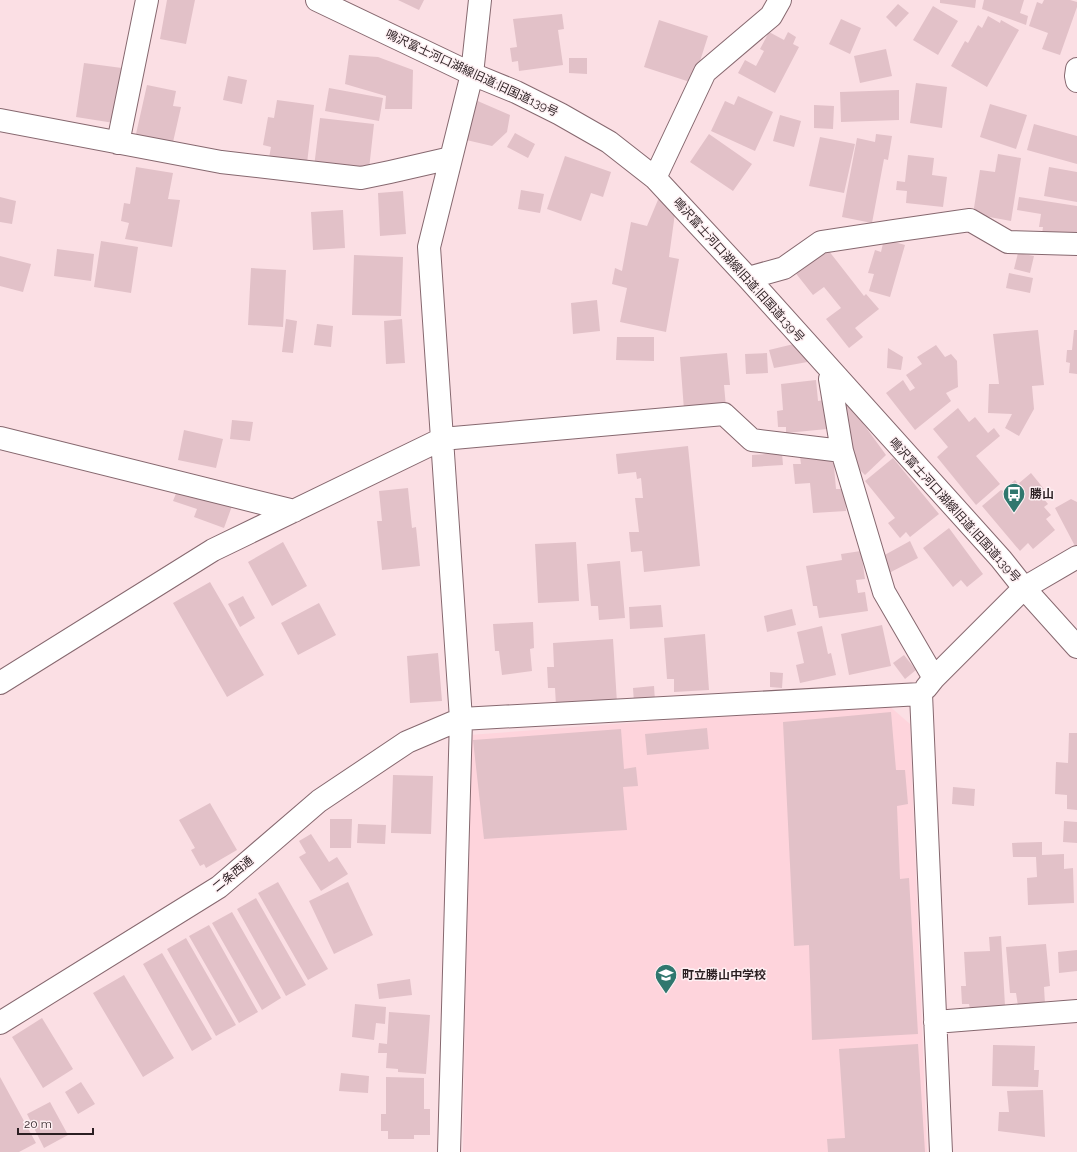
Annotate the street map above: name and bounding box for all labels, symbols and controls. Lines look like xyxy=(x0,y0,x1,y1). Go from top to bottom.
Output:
street label: 鳴沢富士河口湖線旧道;旧国道139号 xyxy=(383,27,561,119)
street label: 鳴沢富士河口湖線旧道;旧国道139号 xyxy=(671,195,807,345)
street label: 鳴沢富士河口湖線旧道;旧国道139号 xyxy=(887,435,1023,585)
bus stop icon: 勝山 xyxy=(1001,481,1027,514)
place label: 勝山 xyxy=(1030,487,1054,501)
street label: 二条西通 xyxy=(210,853,256,895)
school or university icon: 町立勝山中学校 xyxy=(653,962,679,995)
place label: 町立勝山中学校 xyxy=(682,968,766,982)
scale bar xyxy=(18,1110,93,1136)
text: 20 m xyxy=(24,1117,52,1131)

